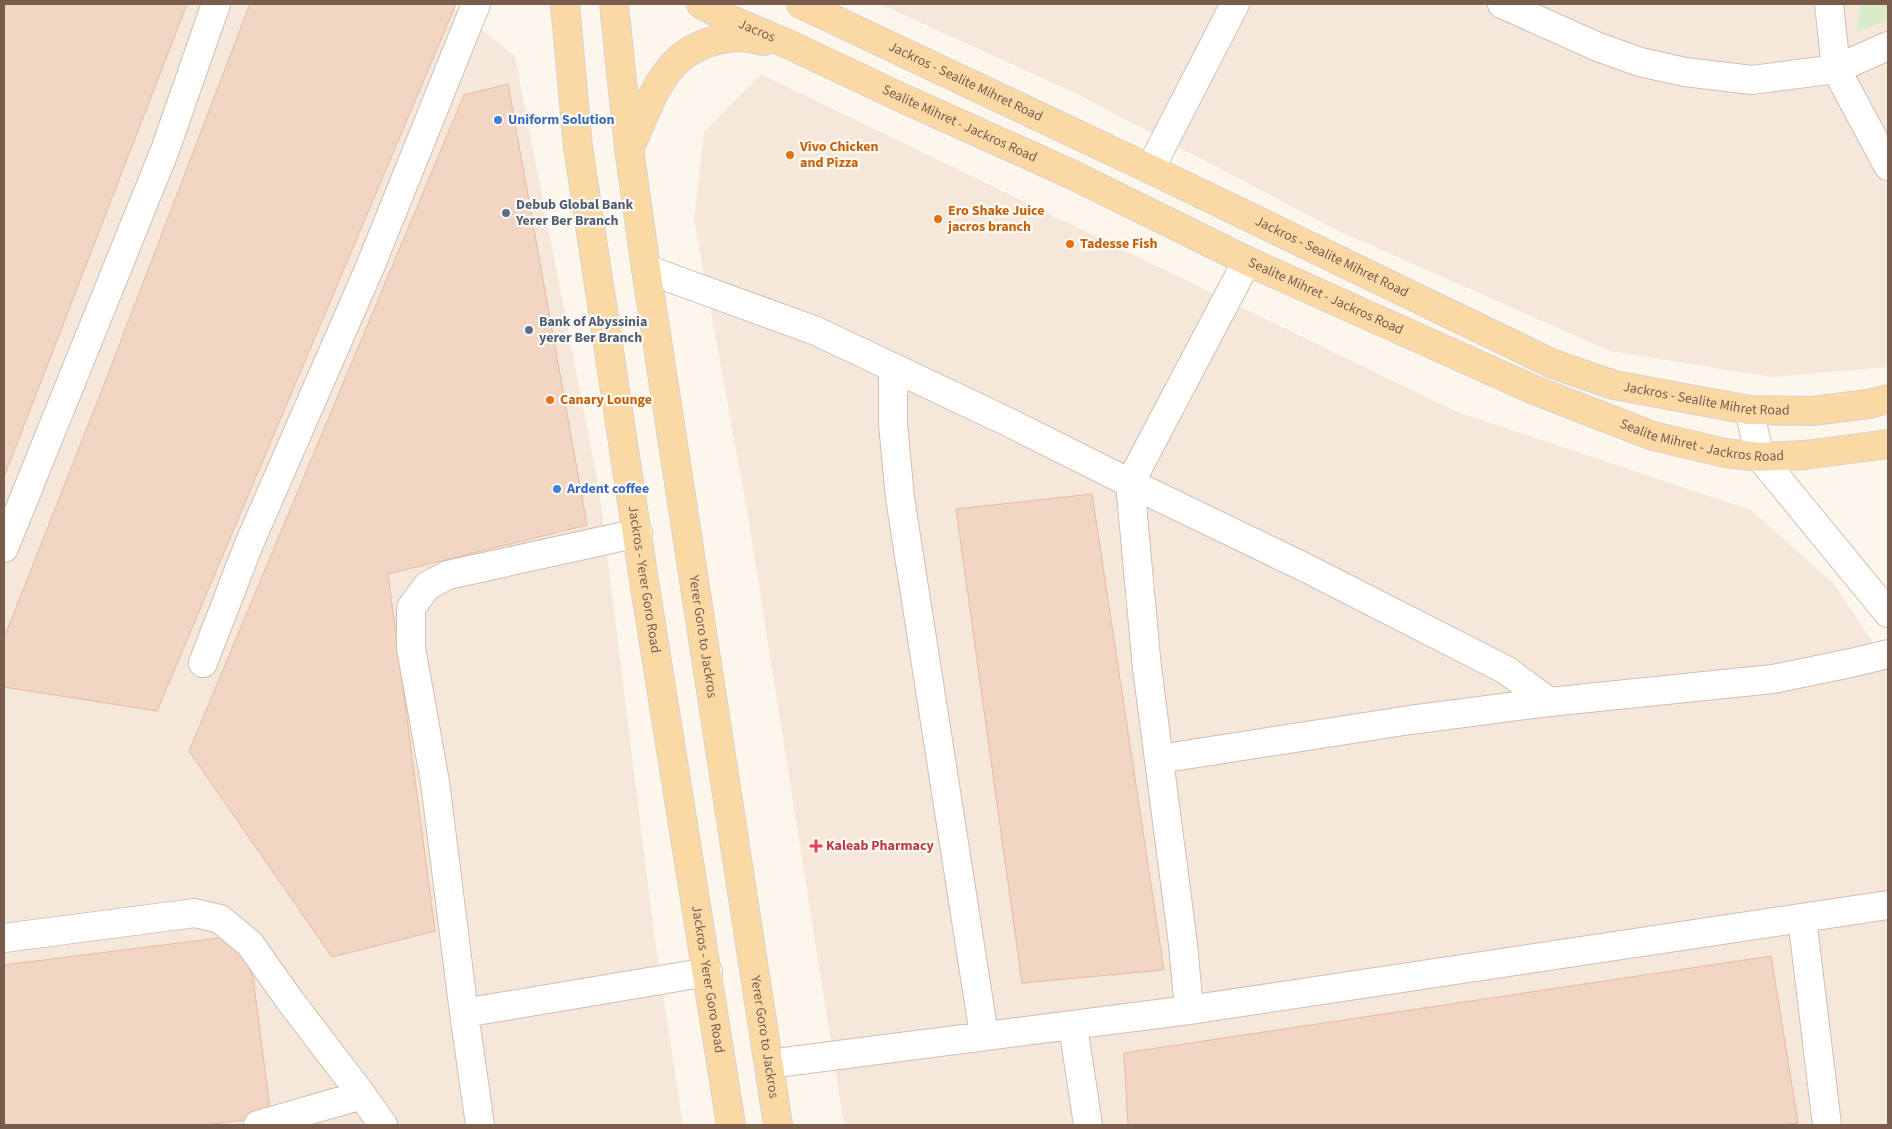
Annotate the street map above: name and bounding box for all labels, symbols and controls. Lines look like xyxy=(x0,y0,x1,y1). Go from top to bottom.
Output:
street label: Jacros xyxy=(735,14,778,48)
street label: Jackros - Sealite Mihret Road xyxy=(885,37,1046,127)
street label: Sealite Mihret - Jackros Road xyxy=(879,80,1040,168)
place label: Uniform Solution xyxy=(508,110,614,130)
marker: Uniform Solution xyxy=(492,114,504,126)
place label: Vivo Chicken and Pizza xyxy=(799,137,879,173)
marker: Vivo Chicken and Pizza xyxy=(784,149,796,161)
place label: Debub Global Bank Yerer Ber Branch xyxy=(515,195,634,231)
place label: Ero Shake Juice jacros branch xyxy=(947,201,1045,237)
marker: Debub Global Bank Yerer Ber Branch xyxy=(500,207,512,219)
street label: Jackros - Sealite Mihret Road xyxy=(1252,211,1412,303)
marker: Ero Shake Juice jacros branch xyxy=(932,213,944,225)
place label: Tadesse Fish xyxy=(1080,234,1157,254)
marker: Tadesse Fish xyxy=(1064,238,1076,250)
street label: Sealite Mihret - Jackros Road xyxy=(1245,253,1407,340)
place label: Bank of Abyssinia yerer Ber Branch xyxy=(539,312,647,348)
marker: Bank of Abyssinia yerer Ber Branch xyxy=(523,324,535,336)
street label: Jackros - Sealite Mihret Road xyxy=(1622,377,1790,421)
place label: Canary Lounge xyxy=(560,390,652,410)
marker: Canary Lounge xyxy=(544,394,556,406)
street label: Sealite Mihret - Jackros Road xyxy=(1617,414,1785,467)
place label: Ardent coffee xyxy=(566,479,649,499)
marker: Ardent coffee xyxy=(551,483,563,495)
street label: Jackros - Yerer Goro Road xyxy=(623,504,665,655)
street label: Yerer Goro to Jackros xyxy=(683,573,722,700)
place label: Kaleab Pharmacy xyxy=(826,836,935,856)
marker: Kaleab Pharmacy xyxy=(810,840,822,852)
street label: Jackros - Yerer Goro Road xyxy=(686,904,729,1055)
street label: Yerer Goro to Jackros xyxy=(745,973,784,1100)

